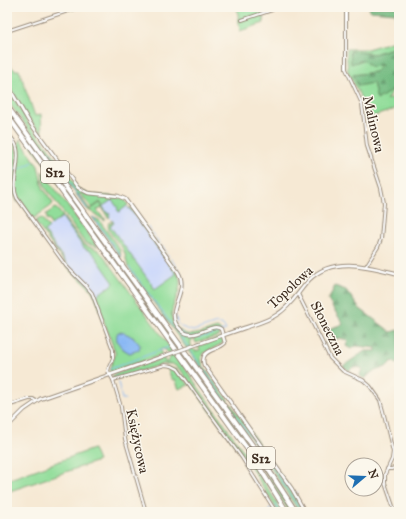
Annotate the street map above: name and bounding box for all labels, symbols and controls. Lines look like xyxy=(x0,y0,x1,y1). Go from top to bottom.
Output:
street label: Malinowa xyxy=(359,94,388,154)
road number: S12 xyxy=(41,161,69,183)
street label: Topolowa xyxy=(264,262,317,313)
street label: Słoneczna xyxy=(307,298,348,358)
street label: Księżycowa xyxy=(122,407,153,475)
road number: S12 xyxy=(247,447,275,469)
north arrow xyxy=(344,457,384,497)
text: N xyxy=(365,467,381,481)

